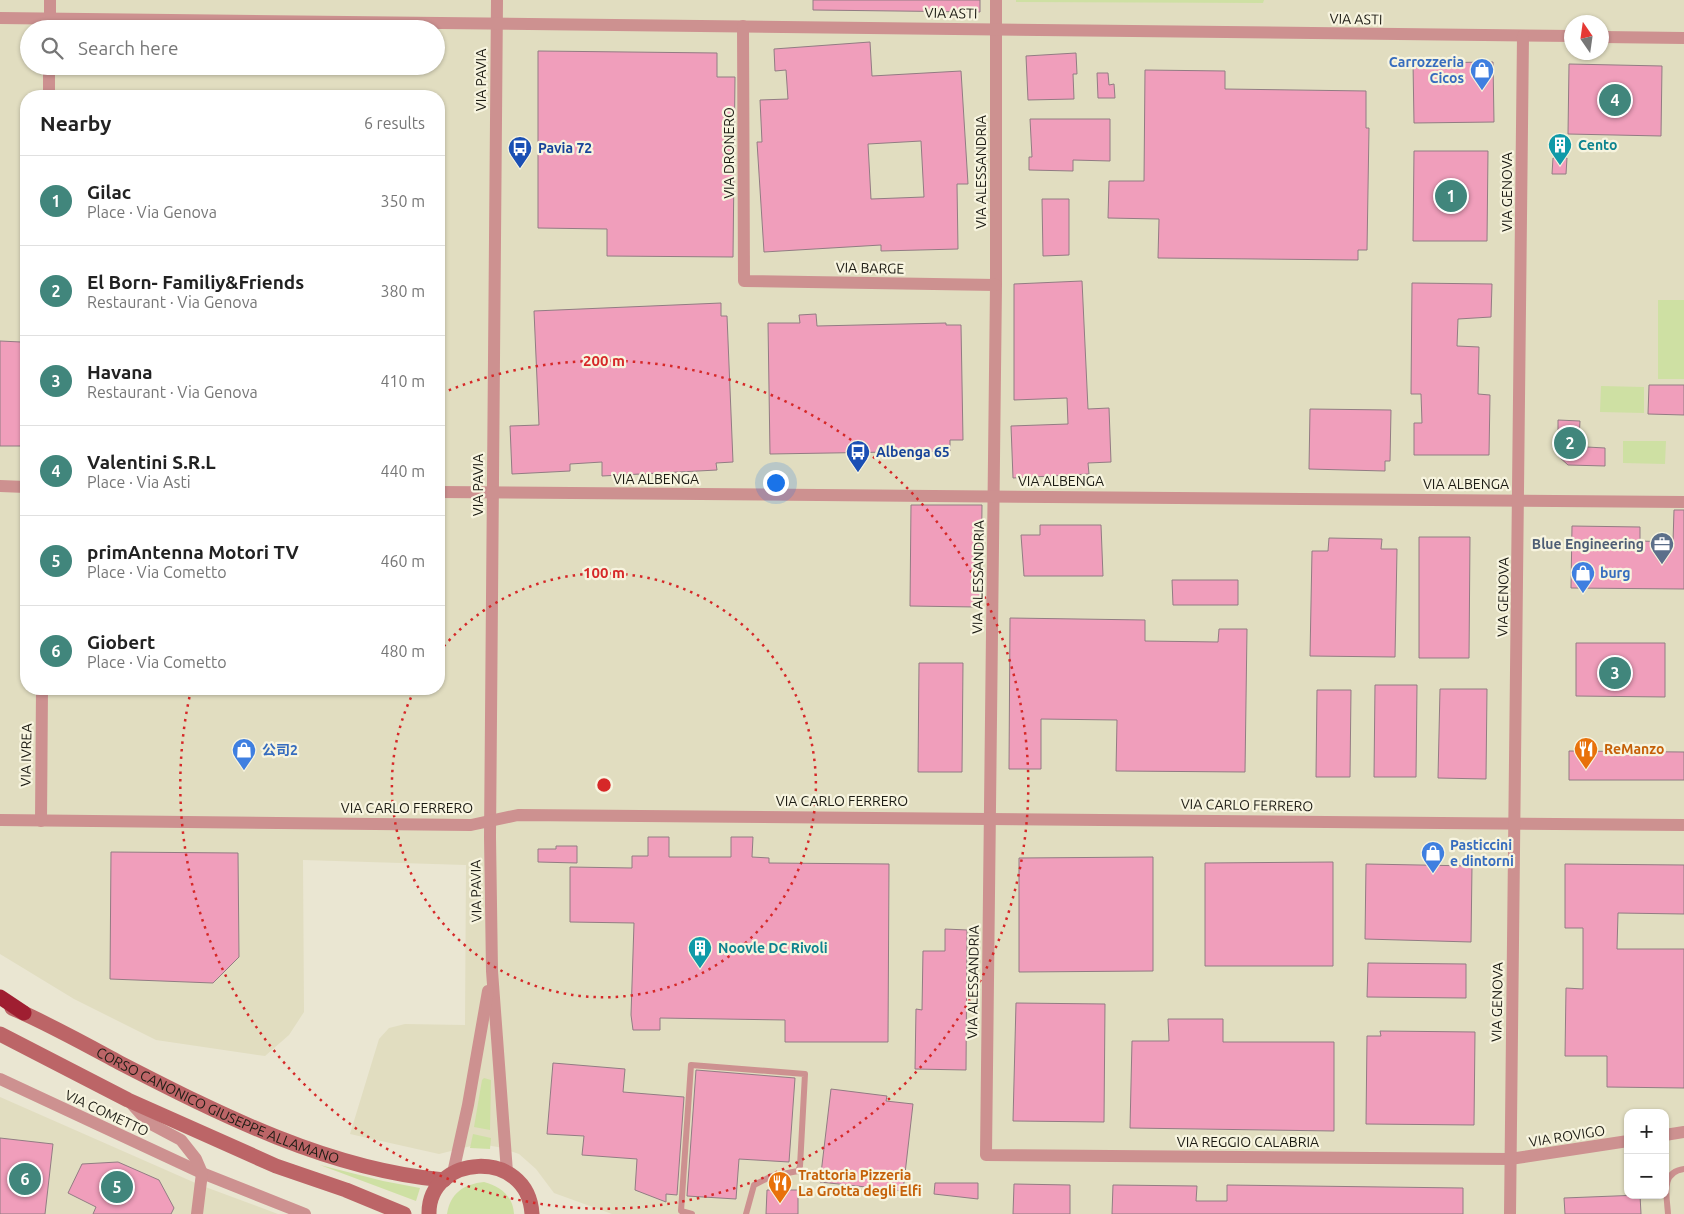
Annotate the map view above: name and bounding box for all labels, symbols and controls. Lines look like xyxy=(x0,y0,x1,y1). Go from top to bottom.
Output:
street label: VIA ASTI xyxy=(924,5,978,21)
street label: VIA ASTI xyxy=(1329,11,1383,27)
north arrow xyxy=(1564,15,1609,60)
search box xyxy=(20,20,445,75)
icon: search xyxy=(38,34,66,62)
text: Search here xyxy=(78,37,178,59)
street label: VIA PAVIA xyxy=(473,49,489,111)
place label: Carrozzeria Cicos xyxy=(1389,54,1464,86)
shop icon: Carrozzeria Cicos xyxy=(1469,57,1495,91)
pin: 4 xyxy=(1599,81,1631,119)
street label: VIA DRONERO xyxy=(721,107,737,199)
text: Nearby xyxy=(40,111,111,135)
text: 6 results xyxy=(364,114,425,132)
street label: VIA ALESSANDRIA xyxy=(973,115,989,229)
building icon: Cento xyxy=(1547,132,1573,166)
bus stop icon: Pavia 72 xyxy=(507,135,533,169)
place label: Cento xyxy=(1578,137,1617,153)
place label: Pavia 72 xyxy=(538,140,592,156)
street label: VIA GENOVA xyxy=(1499,152,1515,232)
pin: 1 xyxy=(1435,177,1467,215)
text: Gilac xyxy=(87,181,131,203)
text: 1 xyxy=(51,192,61,210)
text: 350 m xyxy=(380,192,425,210)
text: Place · Via Genova xyxy=(87,203,217,221)
street label: VIA BARGE xyxy=(836,259,905,277)
text: El Born- Familiy&Friends xyxy=(87,271,304,293)
text: 2 xyxy=(51,282,61,300)
text: 380 m xyxy=(380,282,425,300)
text: Restaurant · Via Genova xyxy=(87,293,258,311)
text: 200 m xyxy=(583,352,625,369)
text: Havana xyxy=(87,361,153,383)
text: 3 xyxy=(51,372,61,390)
text: 410 m xyxy=(380,372,425,390)
text: Restaurant · Via Genova xyxy=(87,383,258,401)
pin: 2 xyxy=(1554,424,1586,462)
bus stop icon: Albenga 65 xyxy=(845,439,871,473)
place label: Albenga 65 xyxy=(876,444,950,460)
text: Valentini S.R.L xyxy=(87,451,216,473)
street label: VIA PAVIA xyxy=(470,454,486,516)
text: 4 xyxy=(51,462,61,480)
text: 440 m xyxy=(380,462,425,480)
your location xyxy=(763,470,789,496)
street label: VIA ALBENGA xyxy=(613,471,699,487)
text: Place · Via Asti xyxy=(87,473,191,491)
street label: VIA ALBENGA xyxy=(1018,473,1104,489)
street label: VIA ALBENGA xyxy=(1423,476,1509,492)
street label: VIA ALESSANDRIA xyxy=(969,520,987,634)
office icon: Blue Engineering xyxy=(1649,531,1675,565)
place label: Blue Engineering xyxy=(1532,536,1644,552)
text: primAntenna Motori TV xyxy=(87,541,299,563)
text: 5 xyxy=(51,552,61,570)
text: 460 m xyxy=(380,552,425,570)
street label: VIA GENOVA xyxy=(1494,557,1512,637)
shop icon: burg xyxy=(1570,560,1596,594)
text: Place · Via Cometto xyxy=(87,563,227,581)
text: 100 m xyxy=(583,564,625,581)
place label: burg xyxy=(1600,565,1630,581)
text: Giobert xyxy=(87,631,155,653)
text: 6 xyxy=(51,642,61,660)
text: 480 m xyxy=(380,642,425,660)
text: Place · Via Cometto xyxy=(87,653,227,671)
pin: 3 xyxy=(1599,654,1631,692)
street label: VIA IVREA xyxy=(17,723,35,787)
restaurant icon: ReManzo xyxy=(1573,736,1599,770)
shop icon: 公司2 xyxy=(231,737,257,771)
place label: ReManzo xyxy=(1604,741,1664,757)
place label: 公司2 xyxy=(262,742,298,758)
centre of rings xyxy=(595,776,613,794)
street label: VIA CARLO FERRERO xyxy=(776,793,908,809)
street label: VIA CARLO FERRERO xyxy=(1181,796,1313,814)
street label: VIA CARLO FERRERO xyxy=(341,800,473,816)
place label: Pasticcini e dintorni xyxy=(1450,837,1514,869)
shop icon: Pasticcini e dintorni xyxy=(1420,840,1446,874)
street label: VIA PAVIA xyxy=(467,860,485,922)
street label: VIA ALESSANDRIA xyxy=(964,925,982,1039)
building icon: Noovle DC Rivoli xyxy=(687,935,713,969)
place label: Noovle DC Rivoli xyxy=(718,940,828,956)
street label: VIA GENOVA xyxy=(1488,962,1506,1042)
street label: CORSO CANONICO GIUSEPPE ALLAMANO xyxy=(94,1044,341,1167)
street label: VIA COMETTO xyxy=(63,1087,152,1139)
map controls xyxy=(1624,1109,1669,1199)
button: + xyxy=(1624,1109,1669,1154)
street label: VIA ROVIGO xyxy=(1528,1122,1606,1150)
street label: VIA REGGIO CALABRIA xyxy=(1177,1134,1319,1150)
button: − xyxy=(1624,1154,1669,1199)
pin: 6 xyxy=(9,1160,41,1198)
place label: Trattoria Pizzeria La Grotta degli Elfi xyxy=(798,1167,922,1199)
pin: 5 xyxy=(101,1168,133,1206)
restaurant icon: Trattoria Pizzeria La Grotta degli Elfi xyxy=(767,1170,793,1204)

